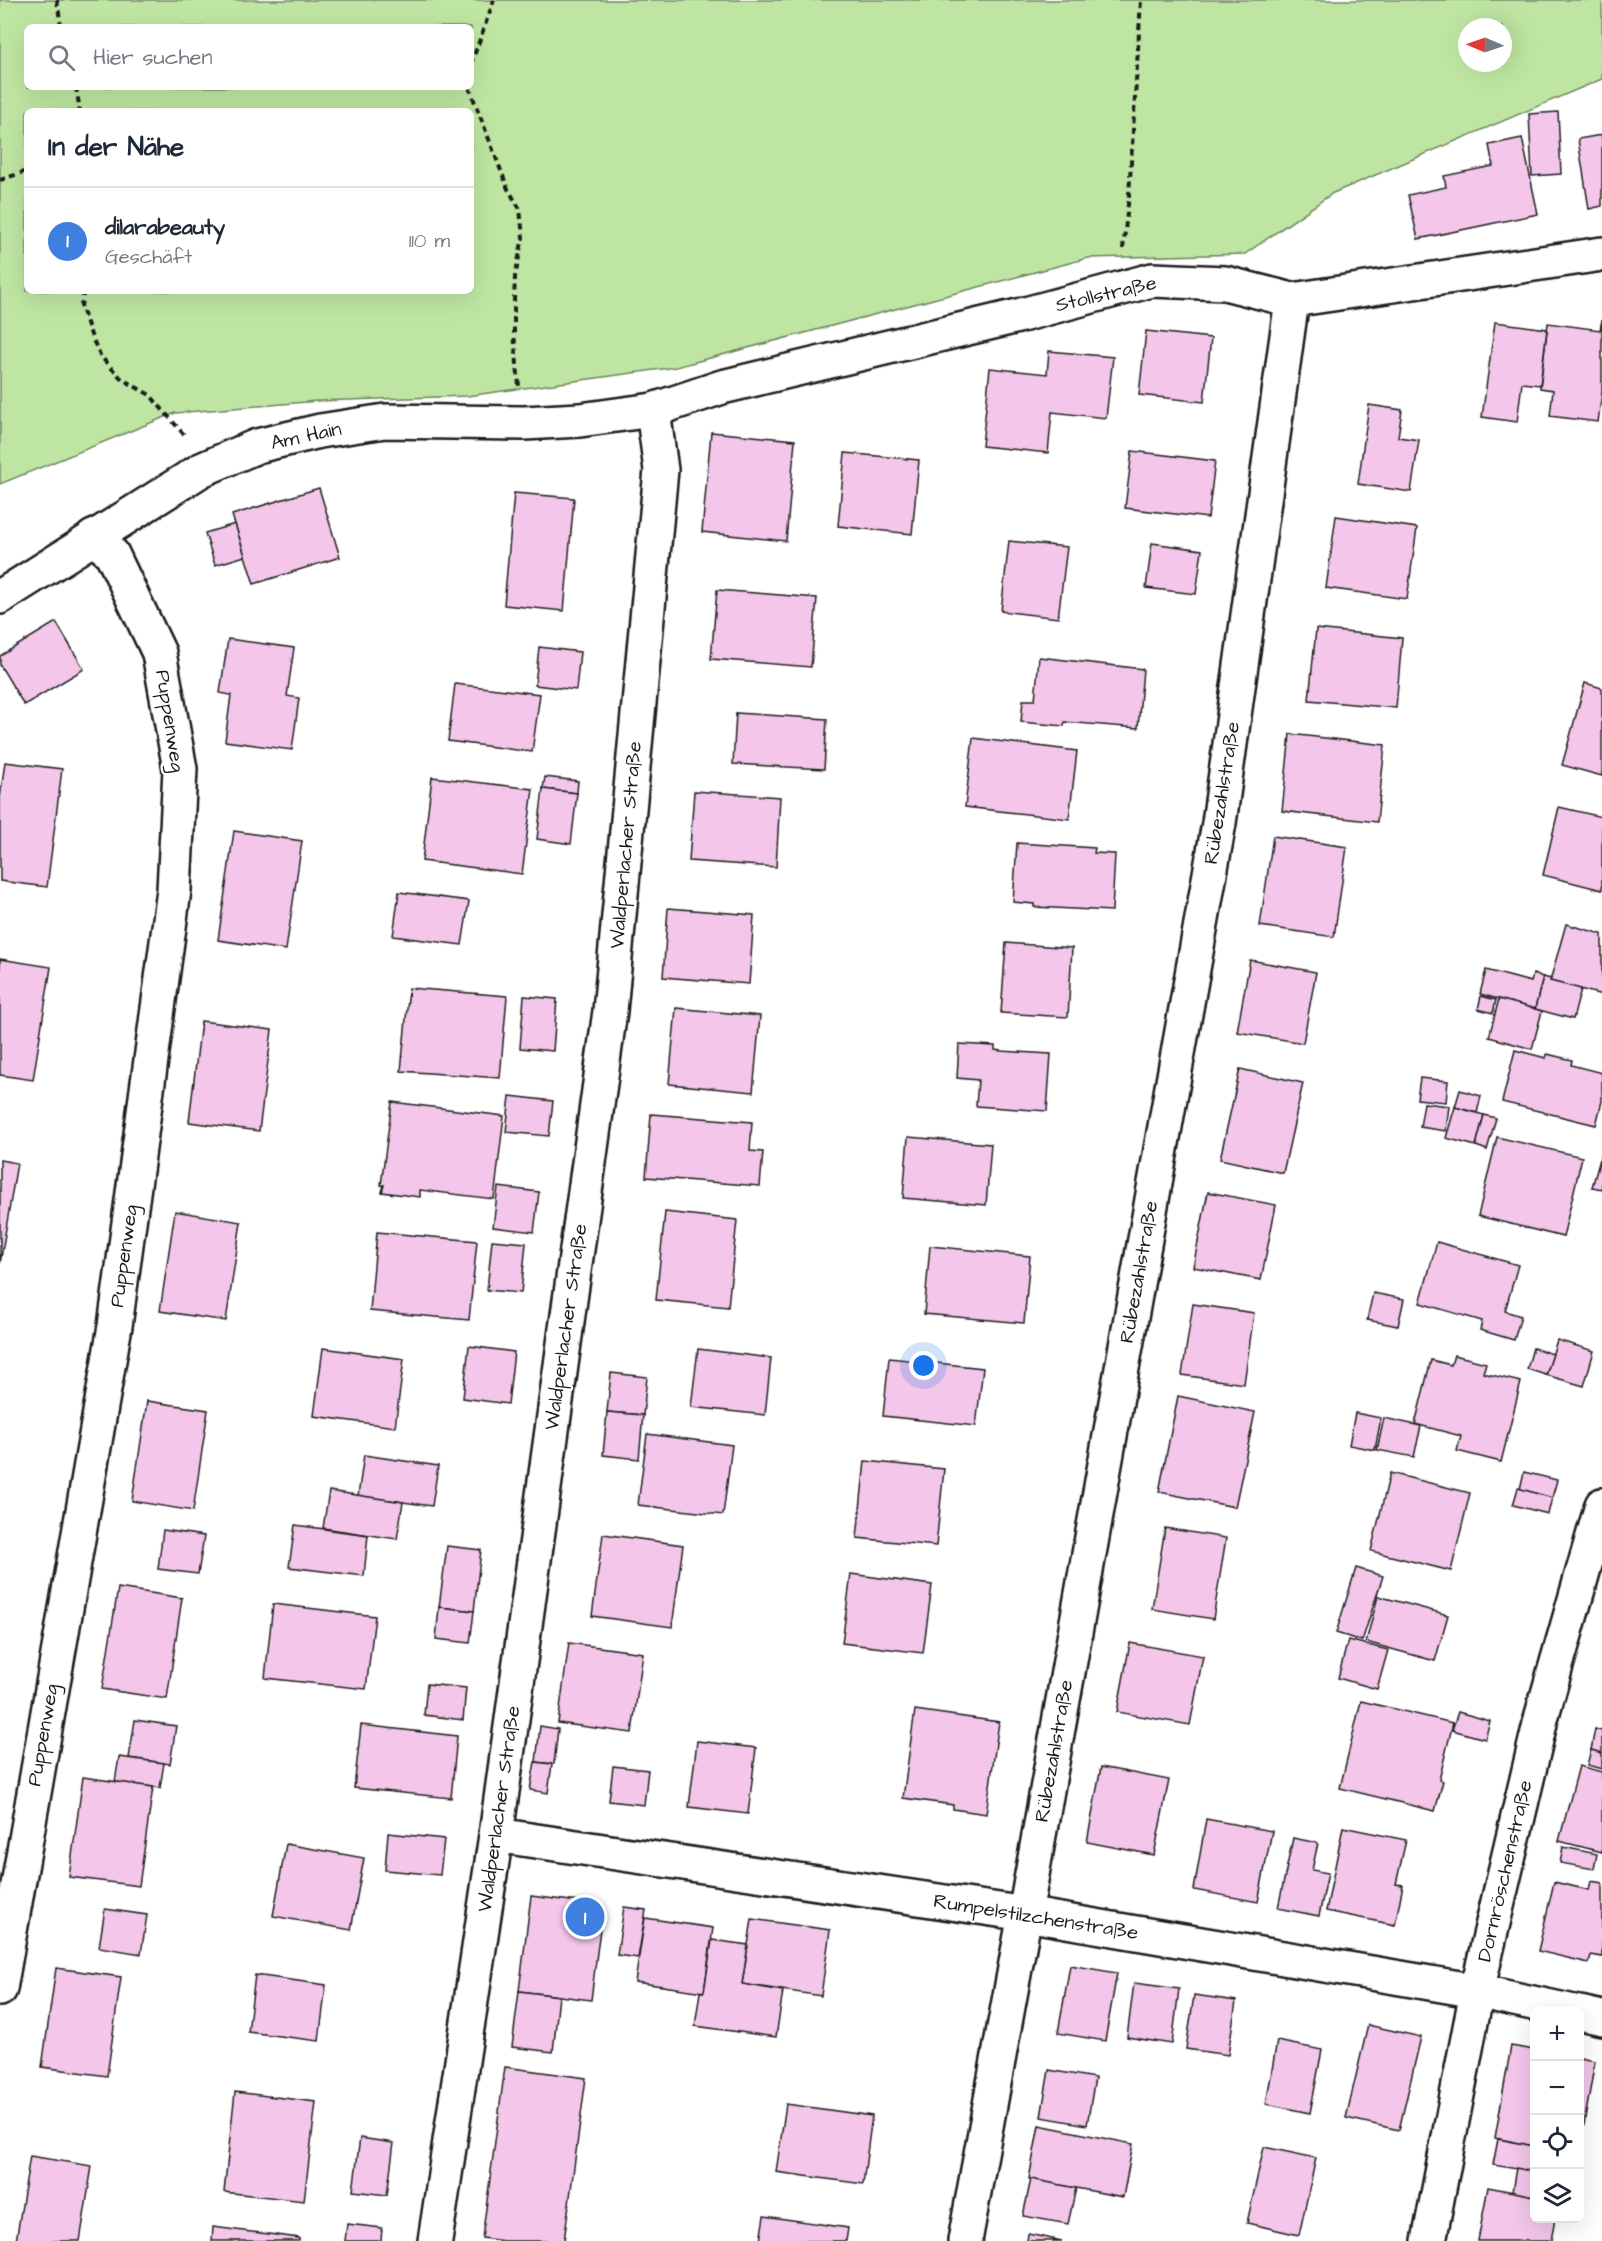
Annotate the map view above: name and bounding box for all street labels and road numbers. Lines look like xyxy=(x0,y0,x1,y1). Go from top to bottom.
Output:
street label: Stollstraße xyxy=(1053,269,1159,319)
street label: Am Hain xyxy=(268,415,344,457)
street label: Puppenweg xyxy=(147,668,192,774)
street label: Rübezahlstraße xyxy=(1197,720,1247,866)
street label: Waldperlacher Straße xyxy=(603,740,649,950)
street label: Rübezahlstraße xyxy=(1113,1199,1165,1345)
street label: Puppenweg xyxy=(103,1203,146,1309)
street label: Waldperlacher Straße xyxy=(538,1222,594,1432)
street label: Rübezahlstraße xyxy=(1028,1678,1080,1824)
street label: Puppenweg xyxy=(20,1682,67,1788)
street label: Waldperlacher Straße xyxy=(471,1704,527,1914)
street label: Dornröschenstraße xyxy=(1471,1777,1540,1964)
street label: Rumpelstilzchenstraße xyxy=(932,1887,1141,1947)

